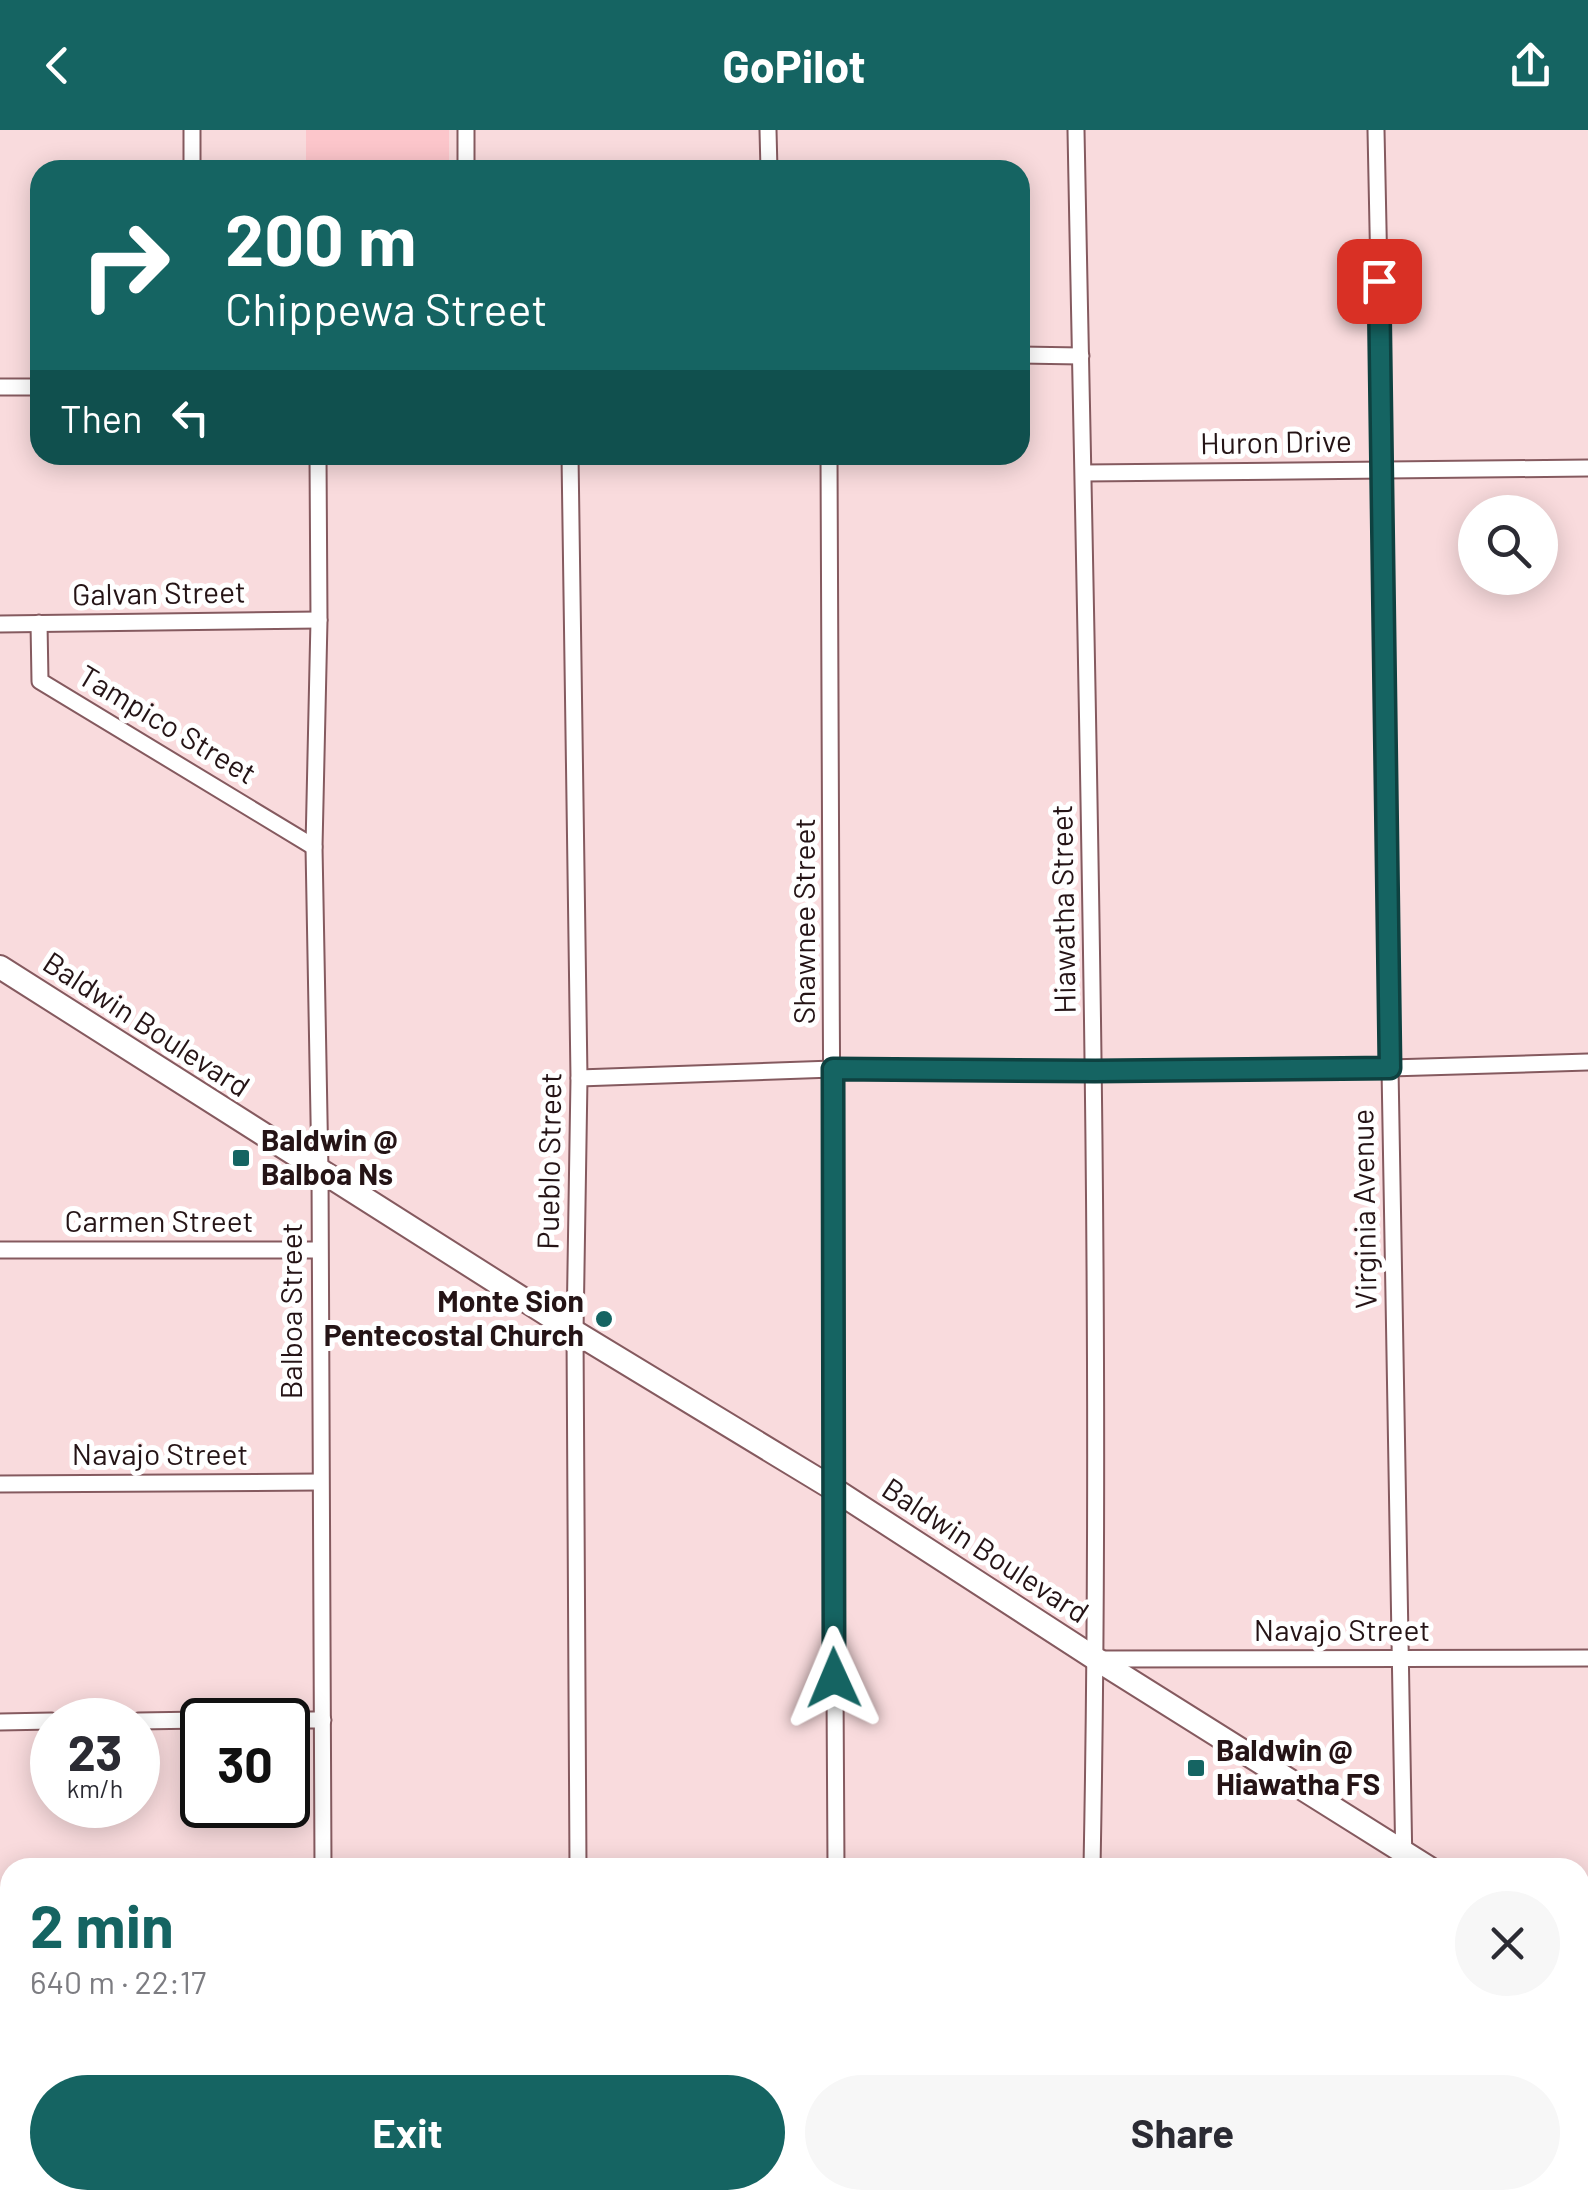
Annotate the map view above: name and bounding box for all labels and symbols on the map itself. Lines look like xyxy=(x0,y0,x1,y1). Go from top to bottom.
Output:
pin xyxy=(1337,239,1422,324)
street label: Huron Drive xyxy=(1200,422,1352,460)
street label: Galvan Street xyxy=(72,572,246,612)
street label: Tampico Street xyxy=(73,656,263,790)
street label: Hiawatha Street xyxy=(1042,804,1082,1014)
street label: Shawnee Street xyxy=(785,818,821,1024)
street label: Baldwin Boulevard xyxy=(37,943,257,1103)
street label: Pueblo Street xyxy=(528,1072,568,1250)
street label: Virginia Avenue xyxy=(1343,1109,1383,1309)
place label: Baldwin @ Balboa Ns xyxy=(261,1121,398,1191)
marker: Baldwin @ Balboa Ns xyxy=(230,1147,252,1169)
street label: Carmen Street xyxy=(65,1202,253,1238)
street label: Balboa Street xyxy=(272,1223,308,1399)
place label: Monte Sion Pentecostal Church xyxy=(324,1282,584,1352)
marker: Monte Sion Pentecostal Church xyxy=(593,1308,615,1330)
street label: Navajo Street xyxy=(72,1435,248,1471)
street label: Baldwin Boulevard xyxy=(876,1469,1096,1629)
street label: Navajo Street xyxy=(1254,1611,1430,1647)
position arrow xyxy=(782,1626,886,1730)
speed limit sign: 30 xyxy=(180,1698,310,1828)
place label: Baldwin @ Hiawatha FS xyxy=(1216,1731,1380,1801)
marker: Baldwin @ Hiawatha FS xyxy=(1185,1757,1207,1779)

